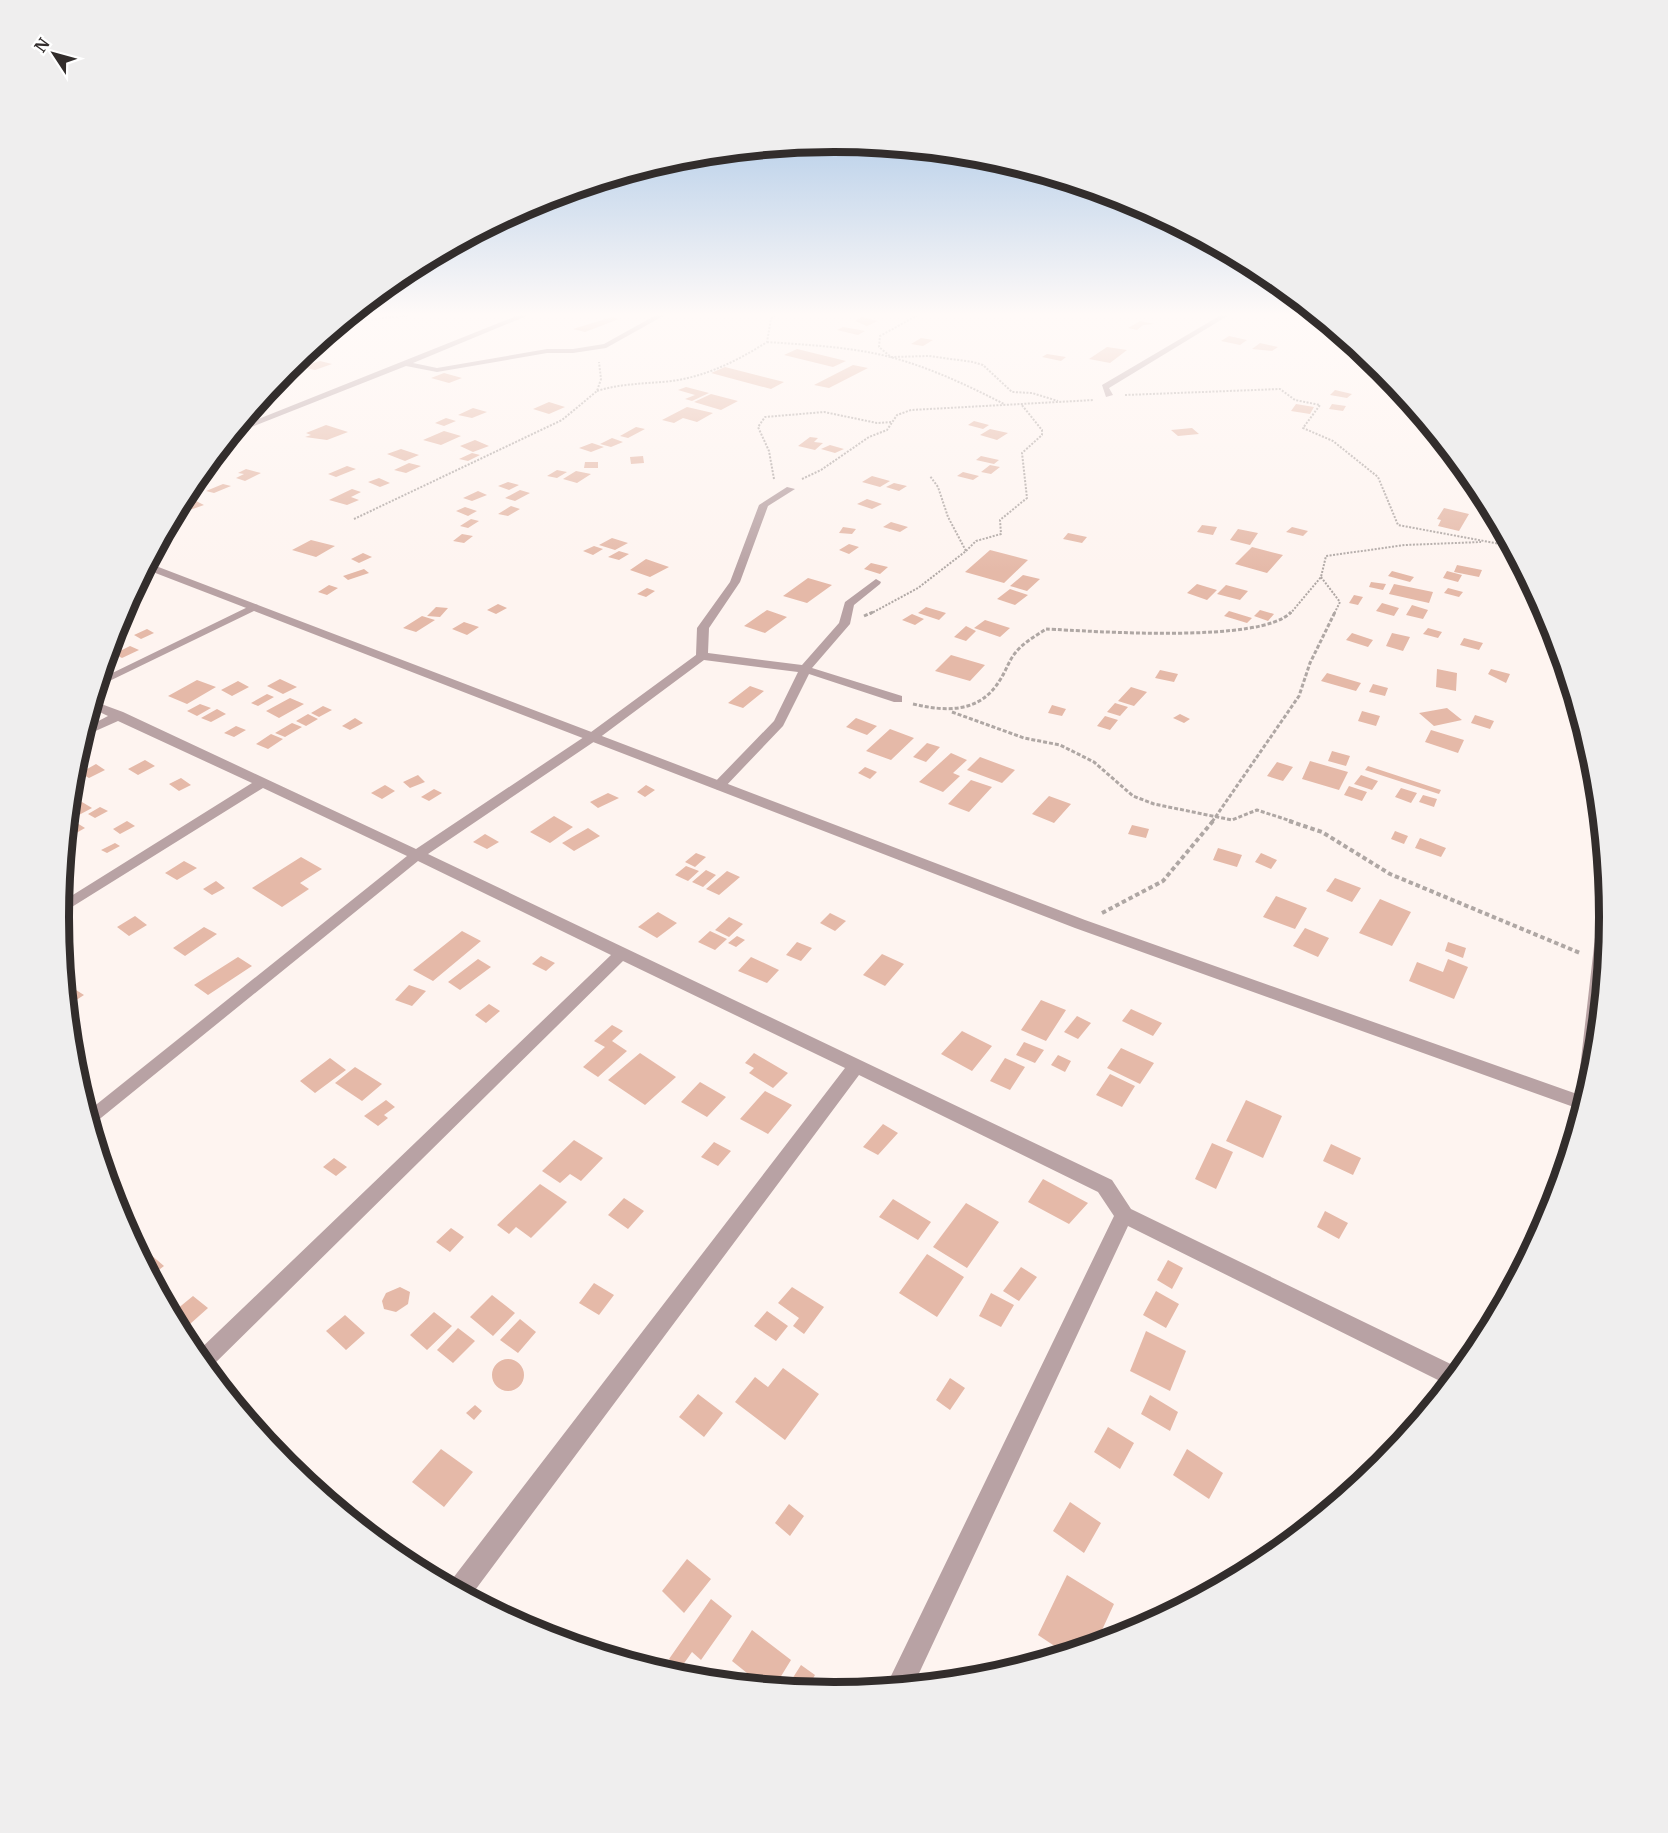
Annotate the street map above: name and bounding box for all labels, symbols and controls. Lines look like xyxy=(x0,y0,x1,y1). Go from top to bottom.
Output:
north arrow xyxy=(24,24,84,84)
text: N xyxy=(30,34,54,56)

